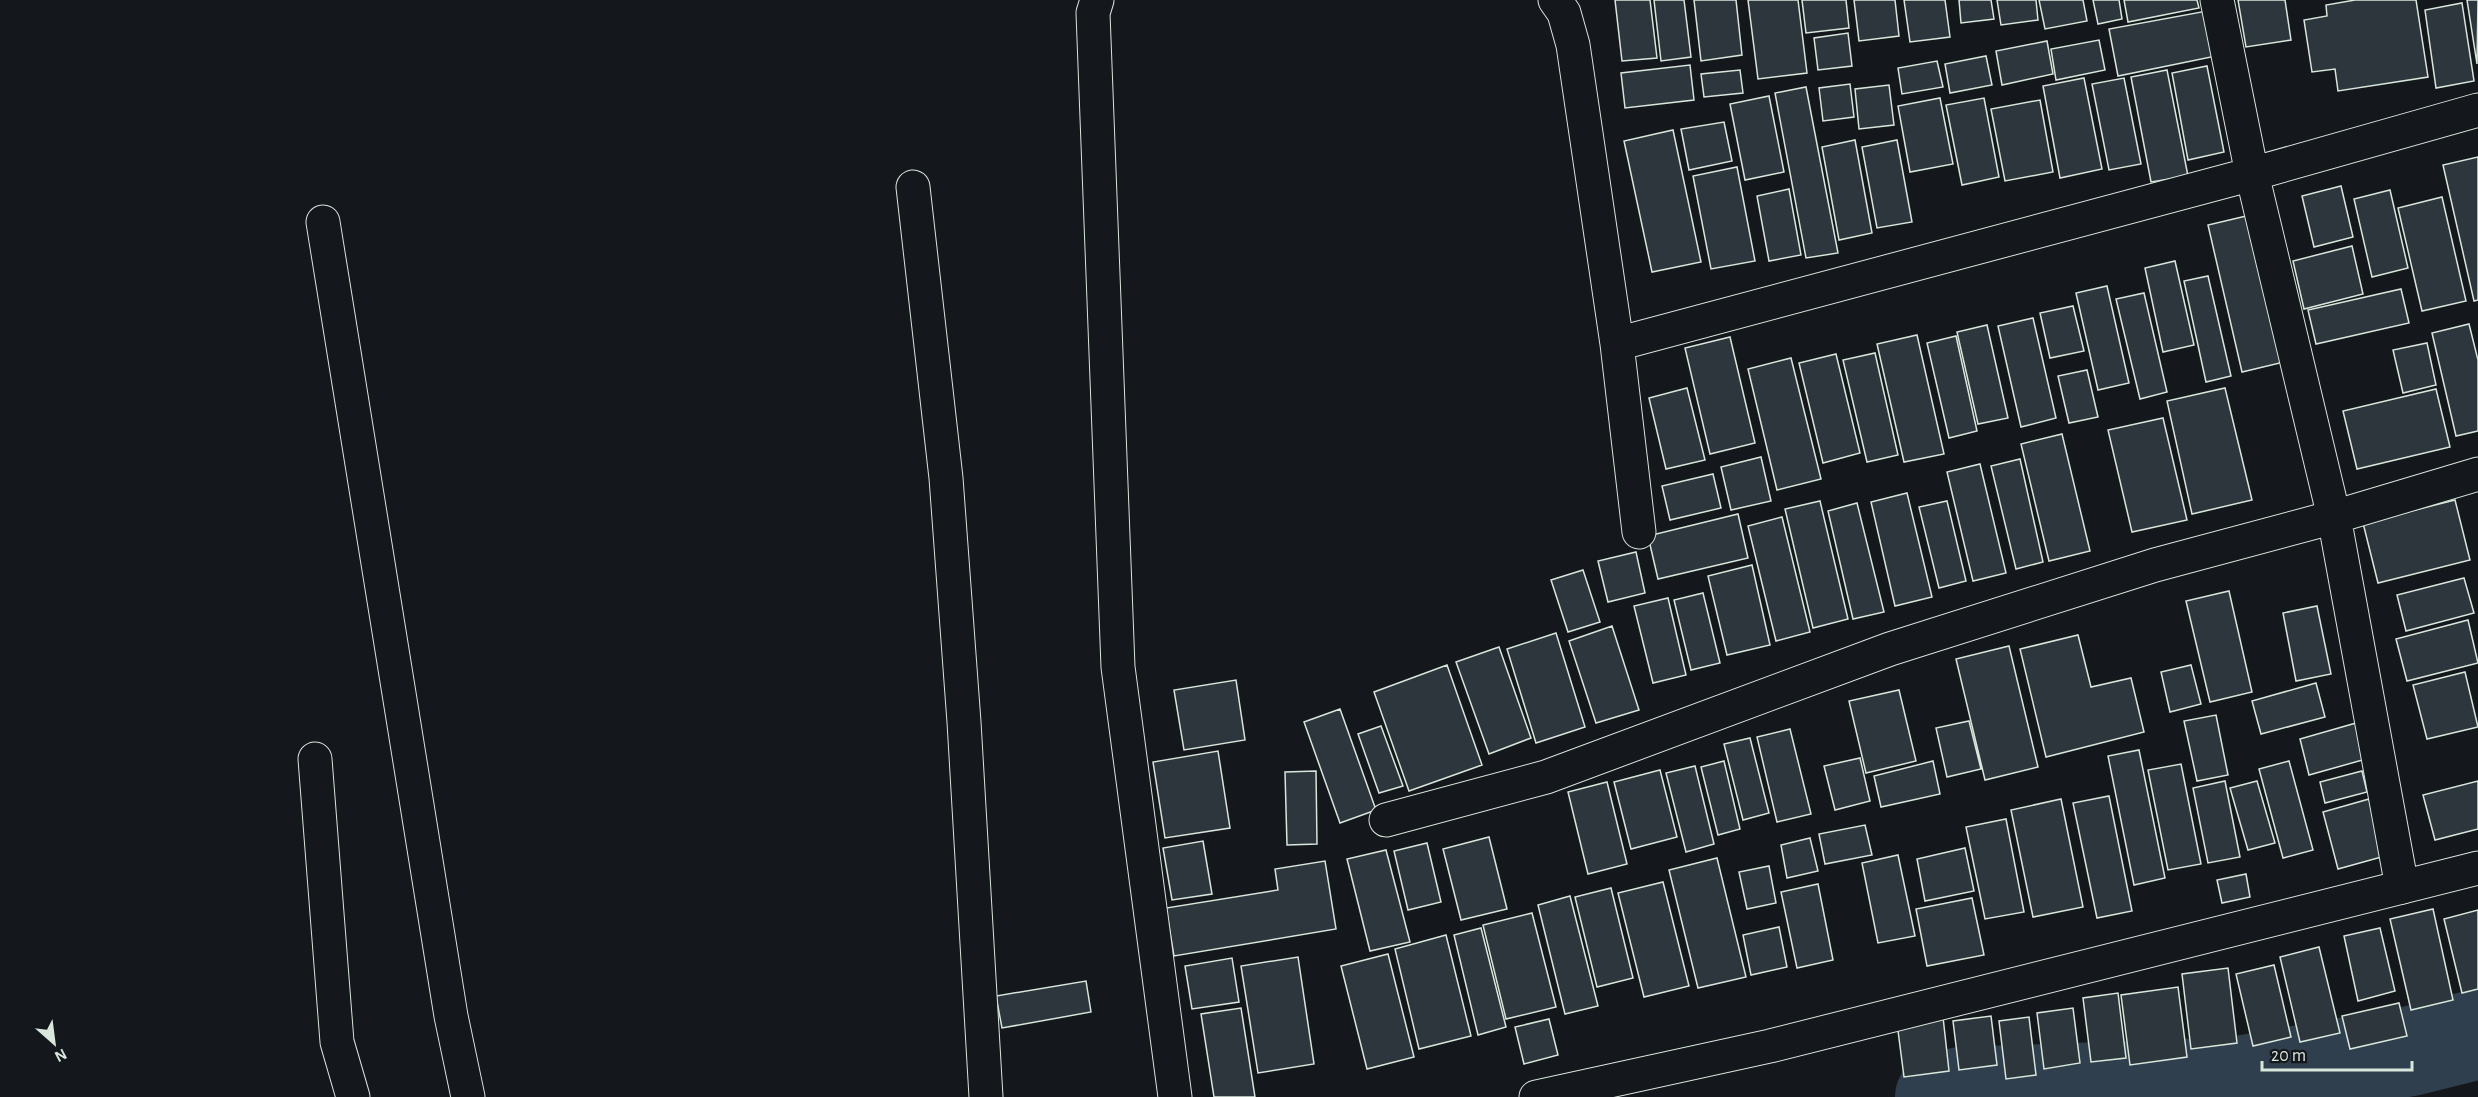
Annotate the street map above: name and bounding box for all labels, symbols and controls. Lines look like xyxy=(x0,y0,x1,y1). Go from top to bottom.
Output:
north arrow xyxy=(24,1013,84,1073)
scale bar xyxy=(2262,1034,2412,1072)
text: N xyxy=(52,1046,69,1065)
text: 20 m xyxy=(2271,1047,2306,1065)

